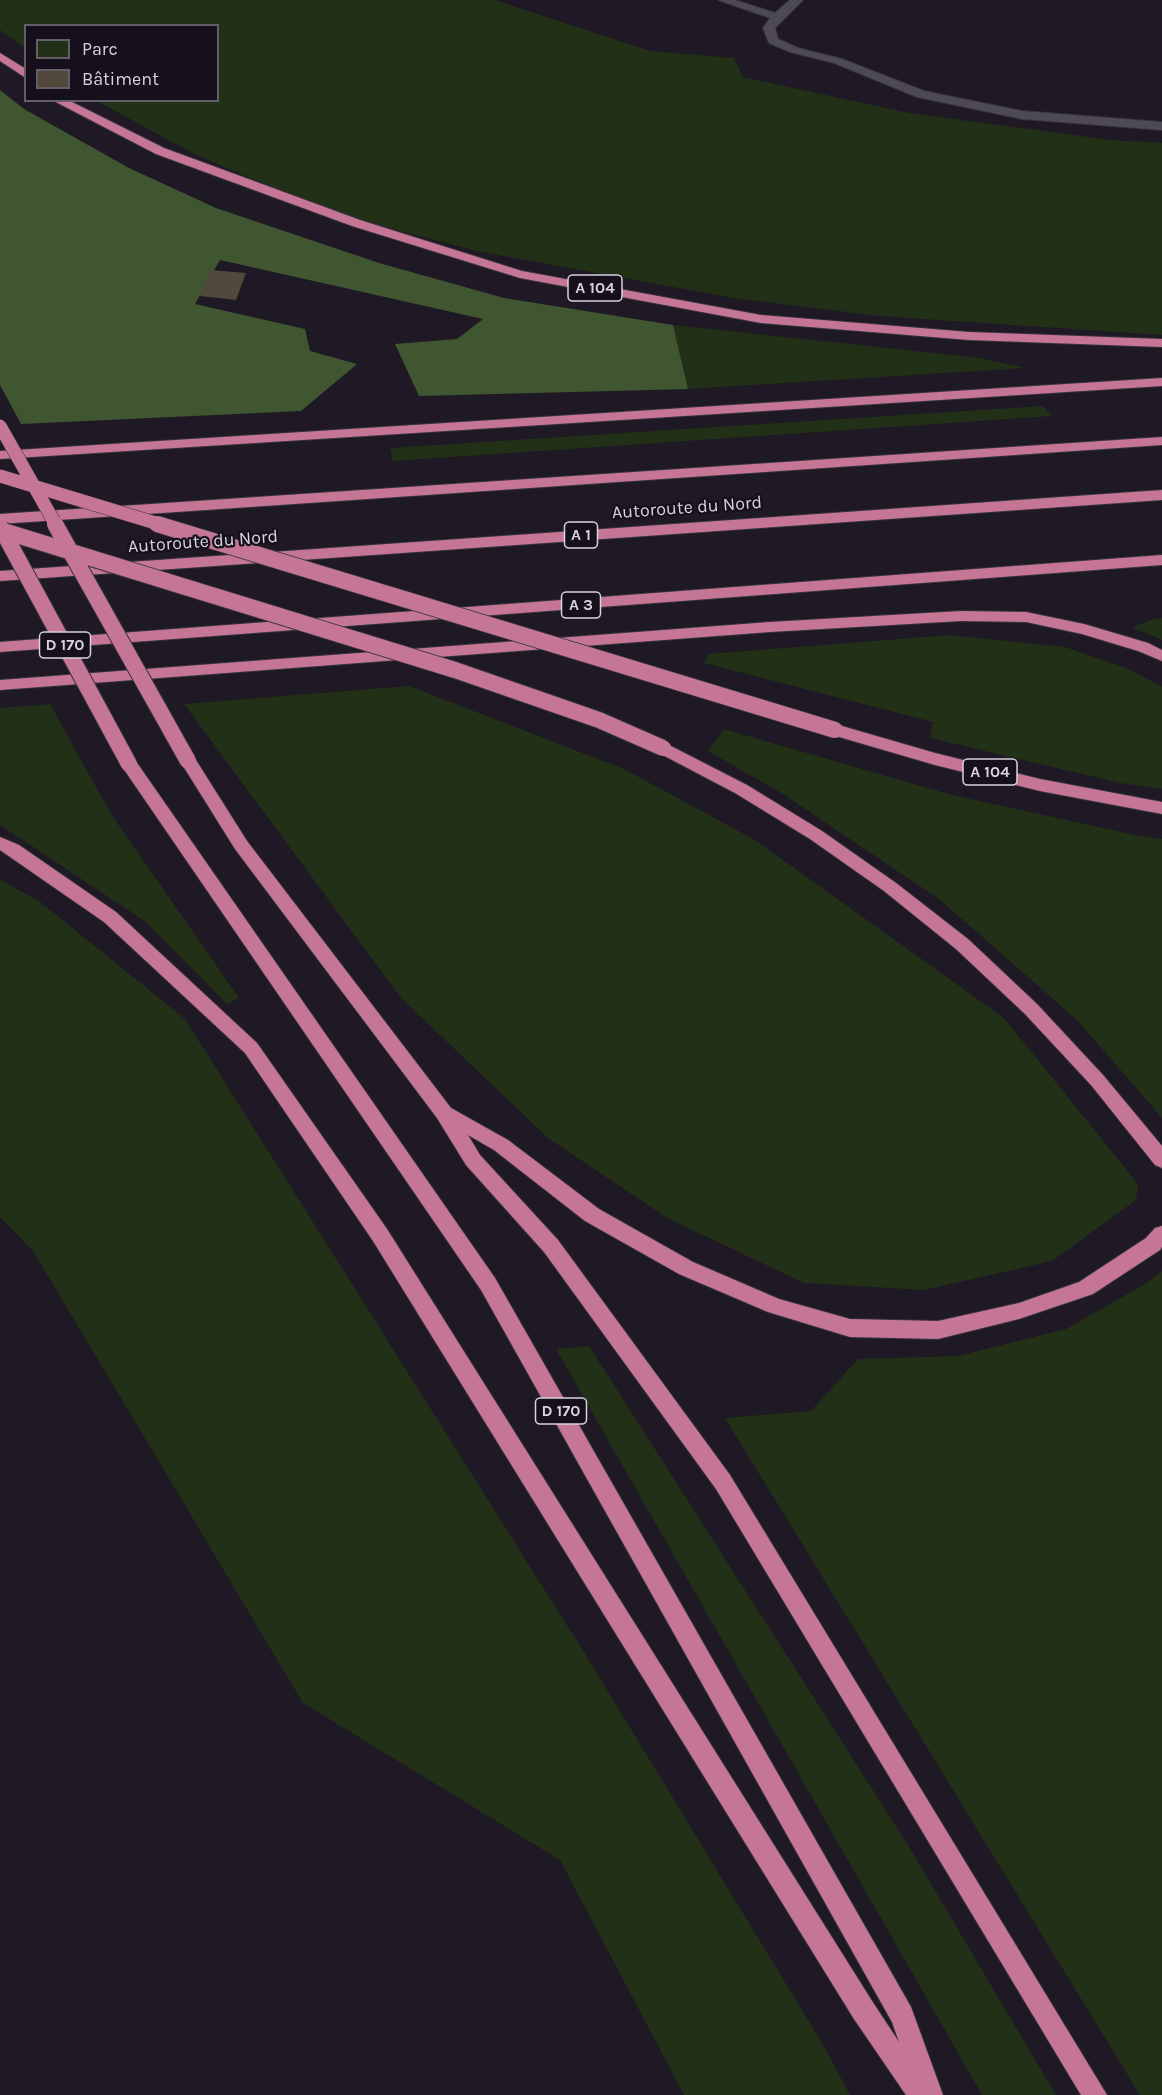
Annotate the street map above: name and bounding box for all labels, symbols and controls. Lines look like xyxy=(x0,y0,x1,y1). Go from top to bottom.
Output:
legend xyxy=(24,24,219,102)
text: Parc xyxy=(82,38,118,60)
text: Bâtiment xyxy=(82,68,159,90)
road number: A 104 xyxy=(568,275,622,301)
street label: Autoroute du Nord xyxy=(611,492,763,524)
road number: A 1 xyxy=(564,522,598,548)
street label: Autoroute du Nord xyxy=(127,526,279,558)
road number: A 3 xyxy=(562,592,600,618)
road number: D 170 xyxy=(40,632,90,658)
road number: A 104 xyxy=(963,759,1017,785)
road number: D 170 xyxy=(536,1398,586,1424)

